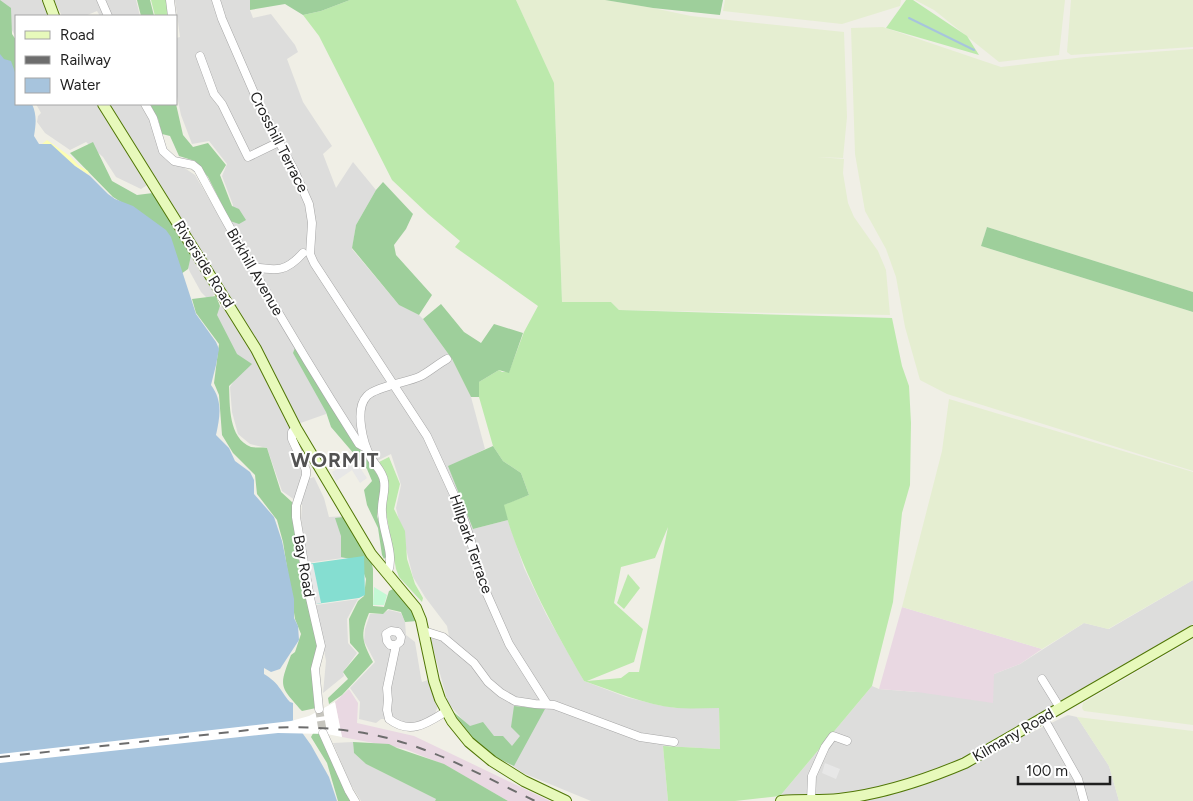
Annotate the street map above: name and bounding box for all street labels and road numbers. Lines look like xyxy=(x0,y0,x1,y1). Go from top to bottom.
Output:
street label: Crosshill Terrace xyxy=(246,89,312,195)
street label: Riverside Road xyxy=(170,217,238,311)
street label: Birkhill Avenue xyxy=(223,225,287,319)
street label: Hillpark Terrace xyxy=(446,492,496,596)
street label: Bay Road xyxy=(290,534,318,598)
street label: Kilmany Road xyxy=(969,705,1057,765)

